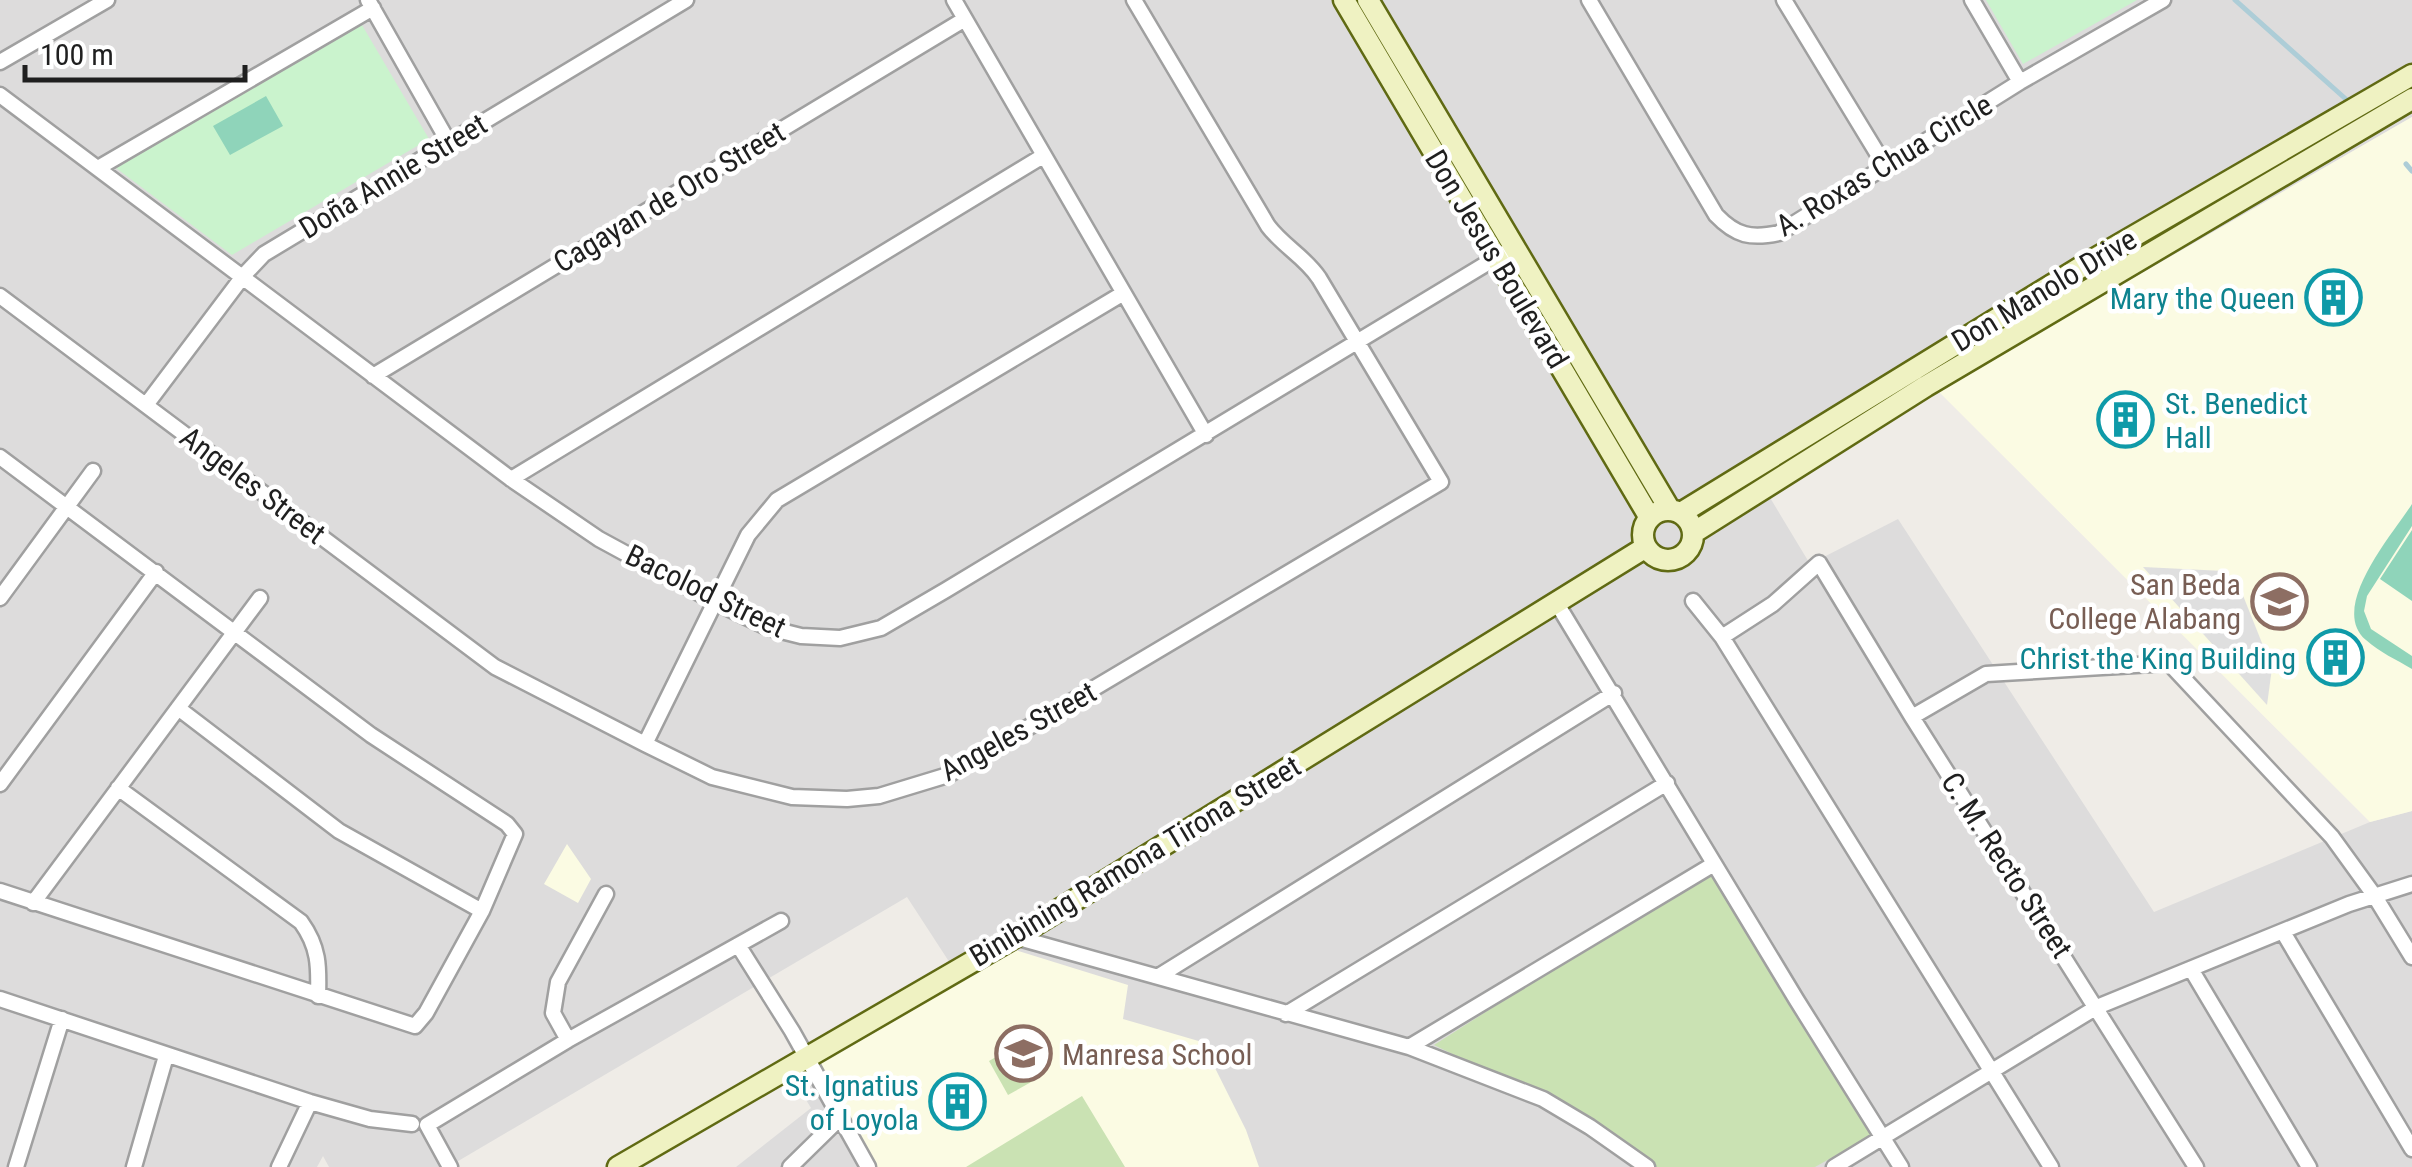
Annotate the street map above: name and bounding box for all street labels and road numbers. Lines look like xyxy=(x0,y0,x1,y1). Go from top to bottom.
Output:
street label: A. Roxas Chua Circle xyxy=(1770,87,1998,243)
street label: Doña Annie Street xyxy=(293,106,493,246)
street label: Cagayan de Oro Street xyxy=(547,114,791,280)
street label: Don Jesus Boulevard xyxy=(1418,144,1576,374)
street label: Don Manolo Drive xyxy=(1945,221,2143,359)
street label: Angeles Street xyxy=(174,419,332,551)
street label: Bacolod Street xyxy=(620,537,792,645)
street label: Angeles Street xyxy=(934,674,1102,788)
street label: Binibining Ramona Tirona Street xyxy=(963,748,1307,974)
street label: C. M. Recto Street xyxy=(1934,766,2080,964)

